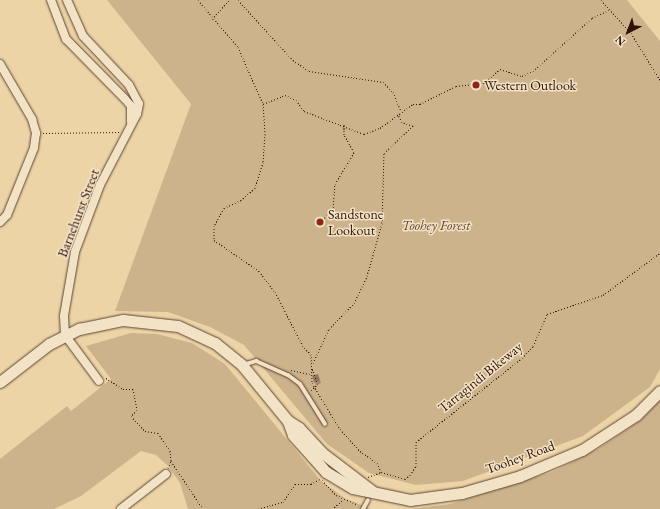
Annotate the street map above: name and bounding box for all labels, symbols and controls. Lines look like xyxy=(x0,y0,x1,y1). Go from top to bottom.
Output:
north arrow xyxy=(608,12,648,52)
text: N xyxy=(612,33,628,49)
place label: Western Outlook xyxy=(484,77,576,93)
marker: Western Outlook xyxy=(471,80,481,90)
street label: Barnehurst Street xyxy=(53,167,103,259)
place label: Sandstone Lookout xyxy=(328,206,383,238)
marker: Sandstone Lookout xyxy=(315,217,325,227)
park label: Toohey Forest xyxy=(402,217,470,233)
street label: Tarragindi Bikeway xyxy=(435,338,525,416)
street label: Toohey Road xyxy=(483,437,557,477)

